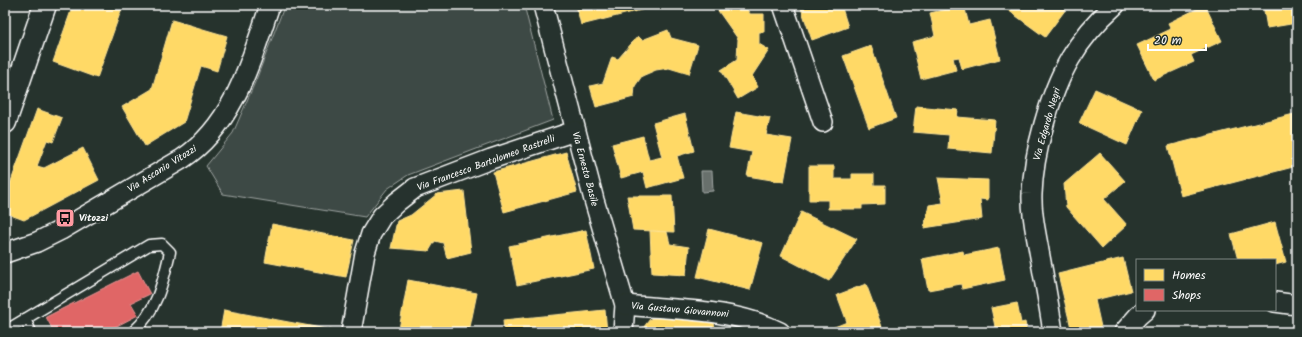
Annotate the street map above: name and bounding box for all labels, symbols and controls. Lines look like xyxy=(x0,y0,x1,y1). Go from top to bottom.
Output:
scale bar xyxy=(1148,26,1206,52)
text: 20 m xyxy=(1154,31,1182,50)
street label: Via Edgardo Negri xyxy=(1029,85,1065,162)
street label: Via Francesco Bartolomeo Rastrelli xyxy=(415,130,558,195)
street label: Via Ernesto Basile xyxy=(567,130,603,209)
street label: Via Ascanio Vitozzi xyxy=(124,141,200,197)
bus stop icon: Vitozzi xyxy=(54,207,76,229)
place label: Vitozzi xyxy=(79,210,109,226)
legend xyxy=(1136,259,1276,311)
text: Homes xyxy=(1172,266,1206,285)
text: Shops xyxy=(1172,286,1201,305)
street label: Via Gustavo Giovannoni xyxy=(631,298,730,322)

